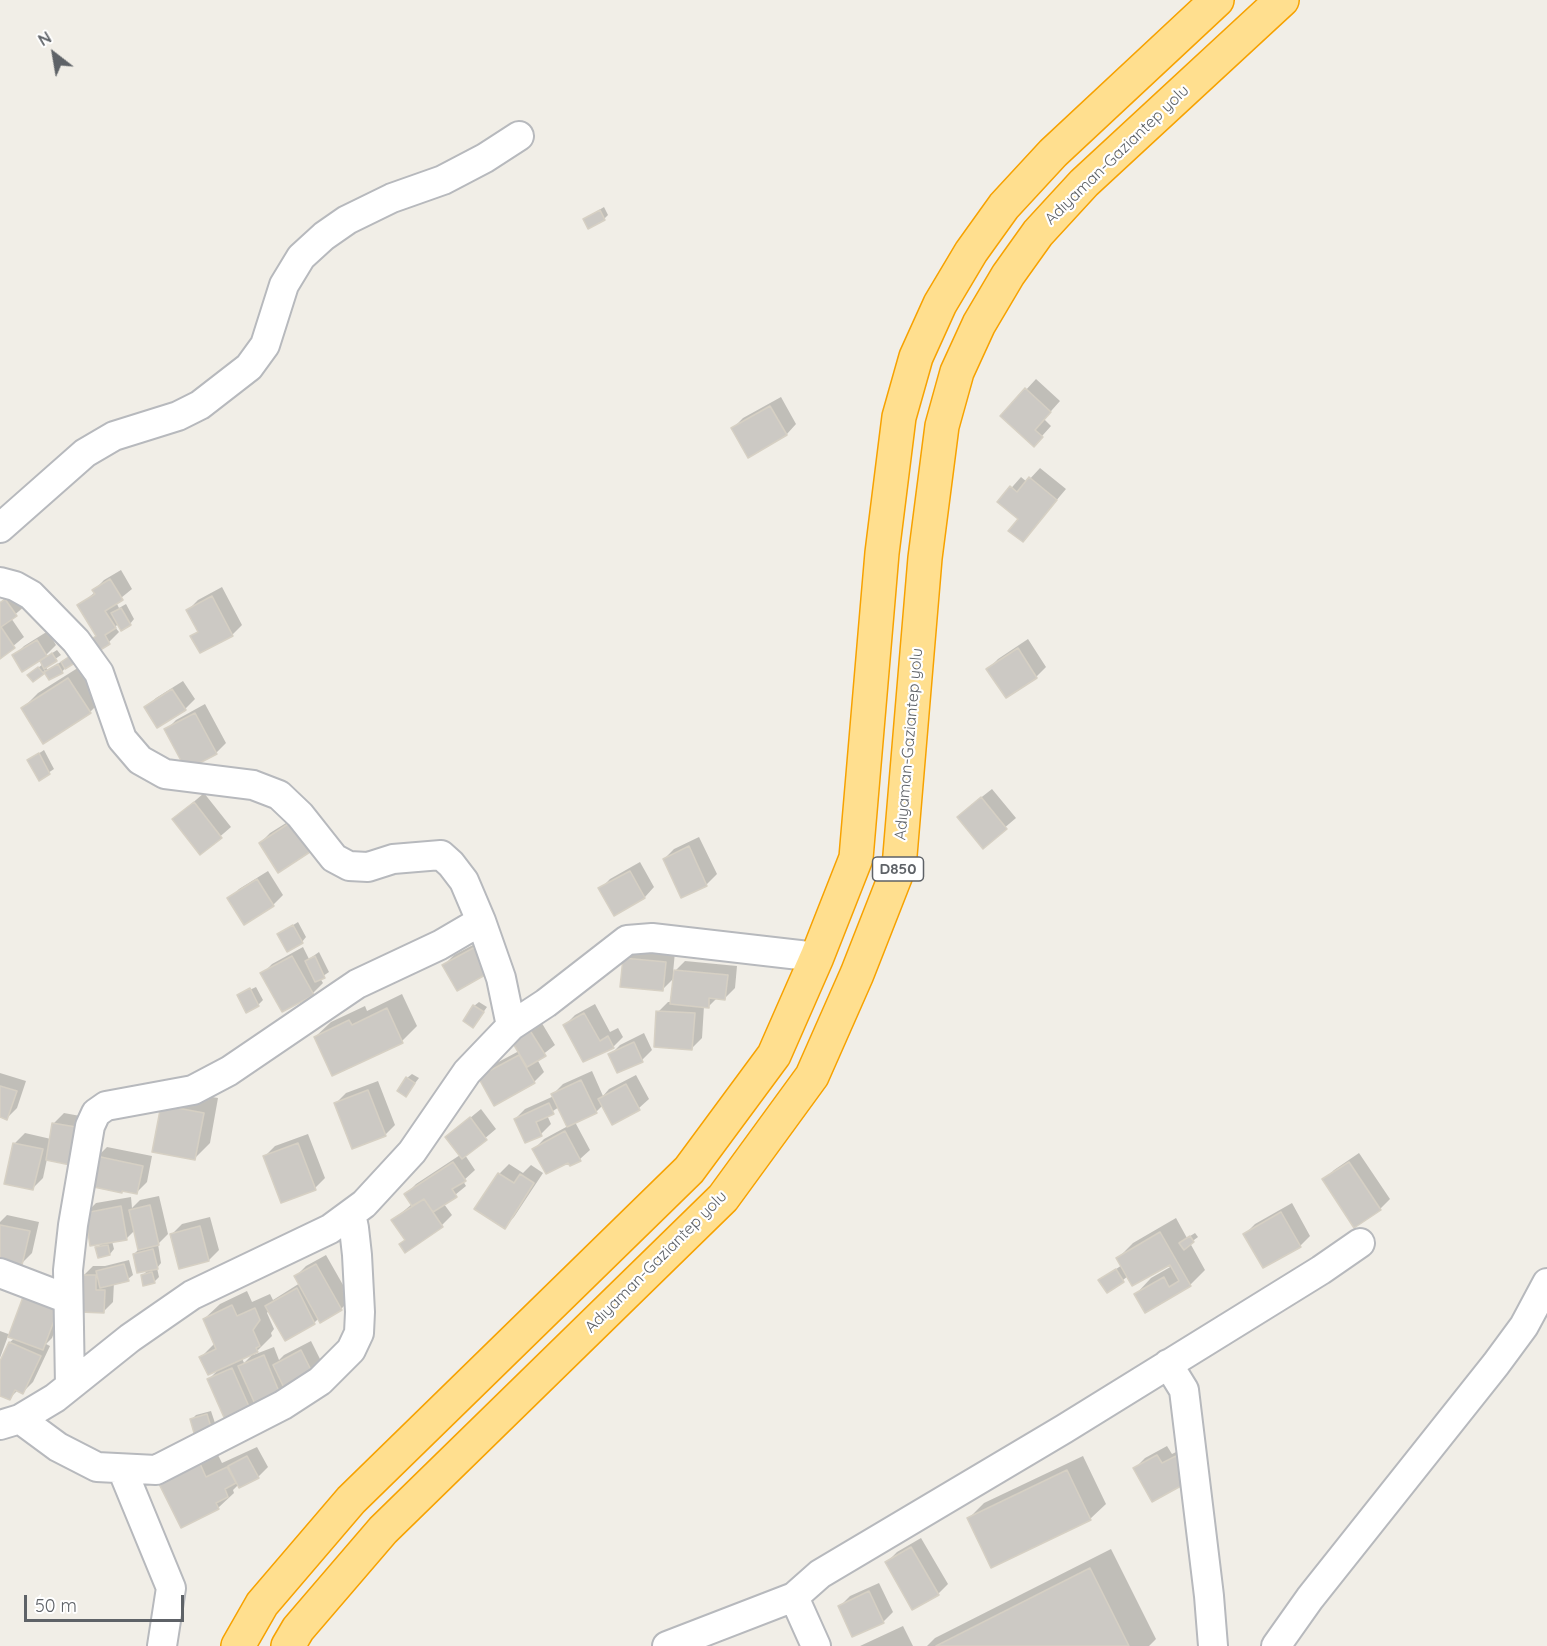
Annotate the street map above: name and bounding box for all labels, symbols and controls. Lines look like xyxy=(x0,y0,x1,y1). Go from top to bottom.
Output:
north arrow xyxy=(24,24,84,84)
text: N xyxy=(35,27,55,50)
street label: Adıyaman-Gaziantep yolu xyxy=(1041,81,1193,229)
street label: Adıyaman-Gaziantep yolu xyxy=(891,647,927,841)
road number: D850 xyxy=(872,857,924,881)
street label: Adıyaman-Gaziantep yolu xyxy=(581,1187,731,1337)
scale bar xyxy=(27,1583,188,1621)
text: 50 m xyxy=(35,1594,77,1617)

